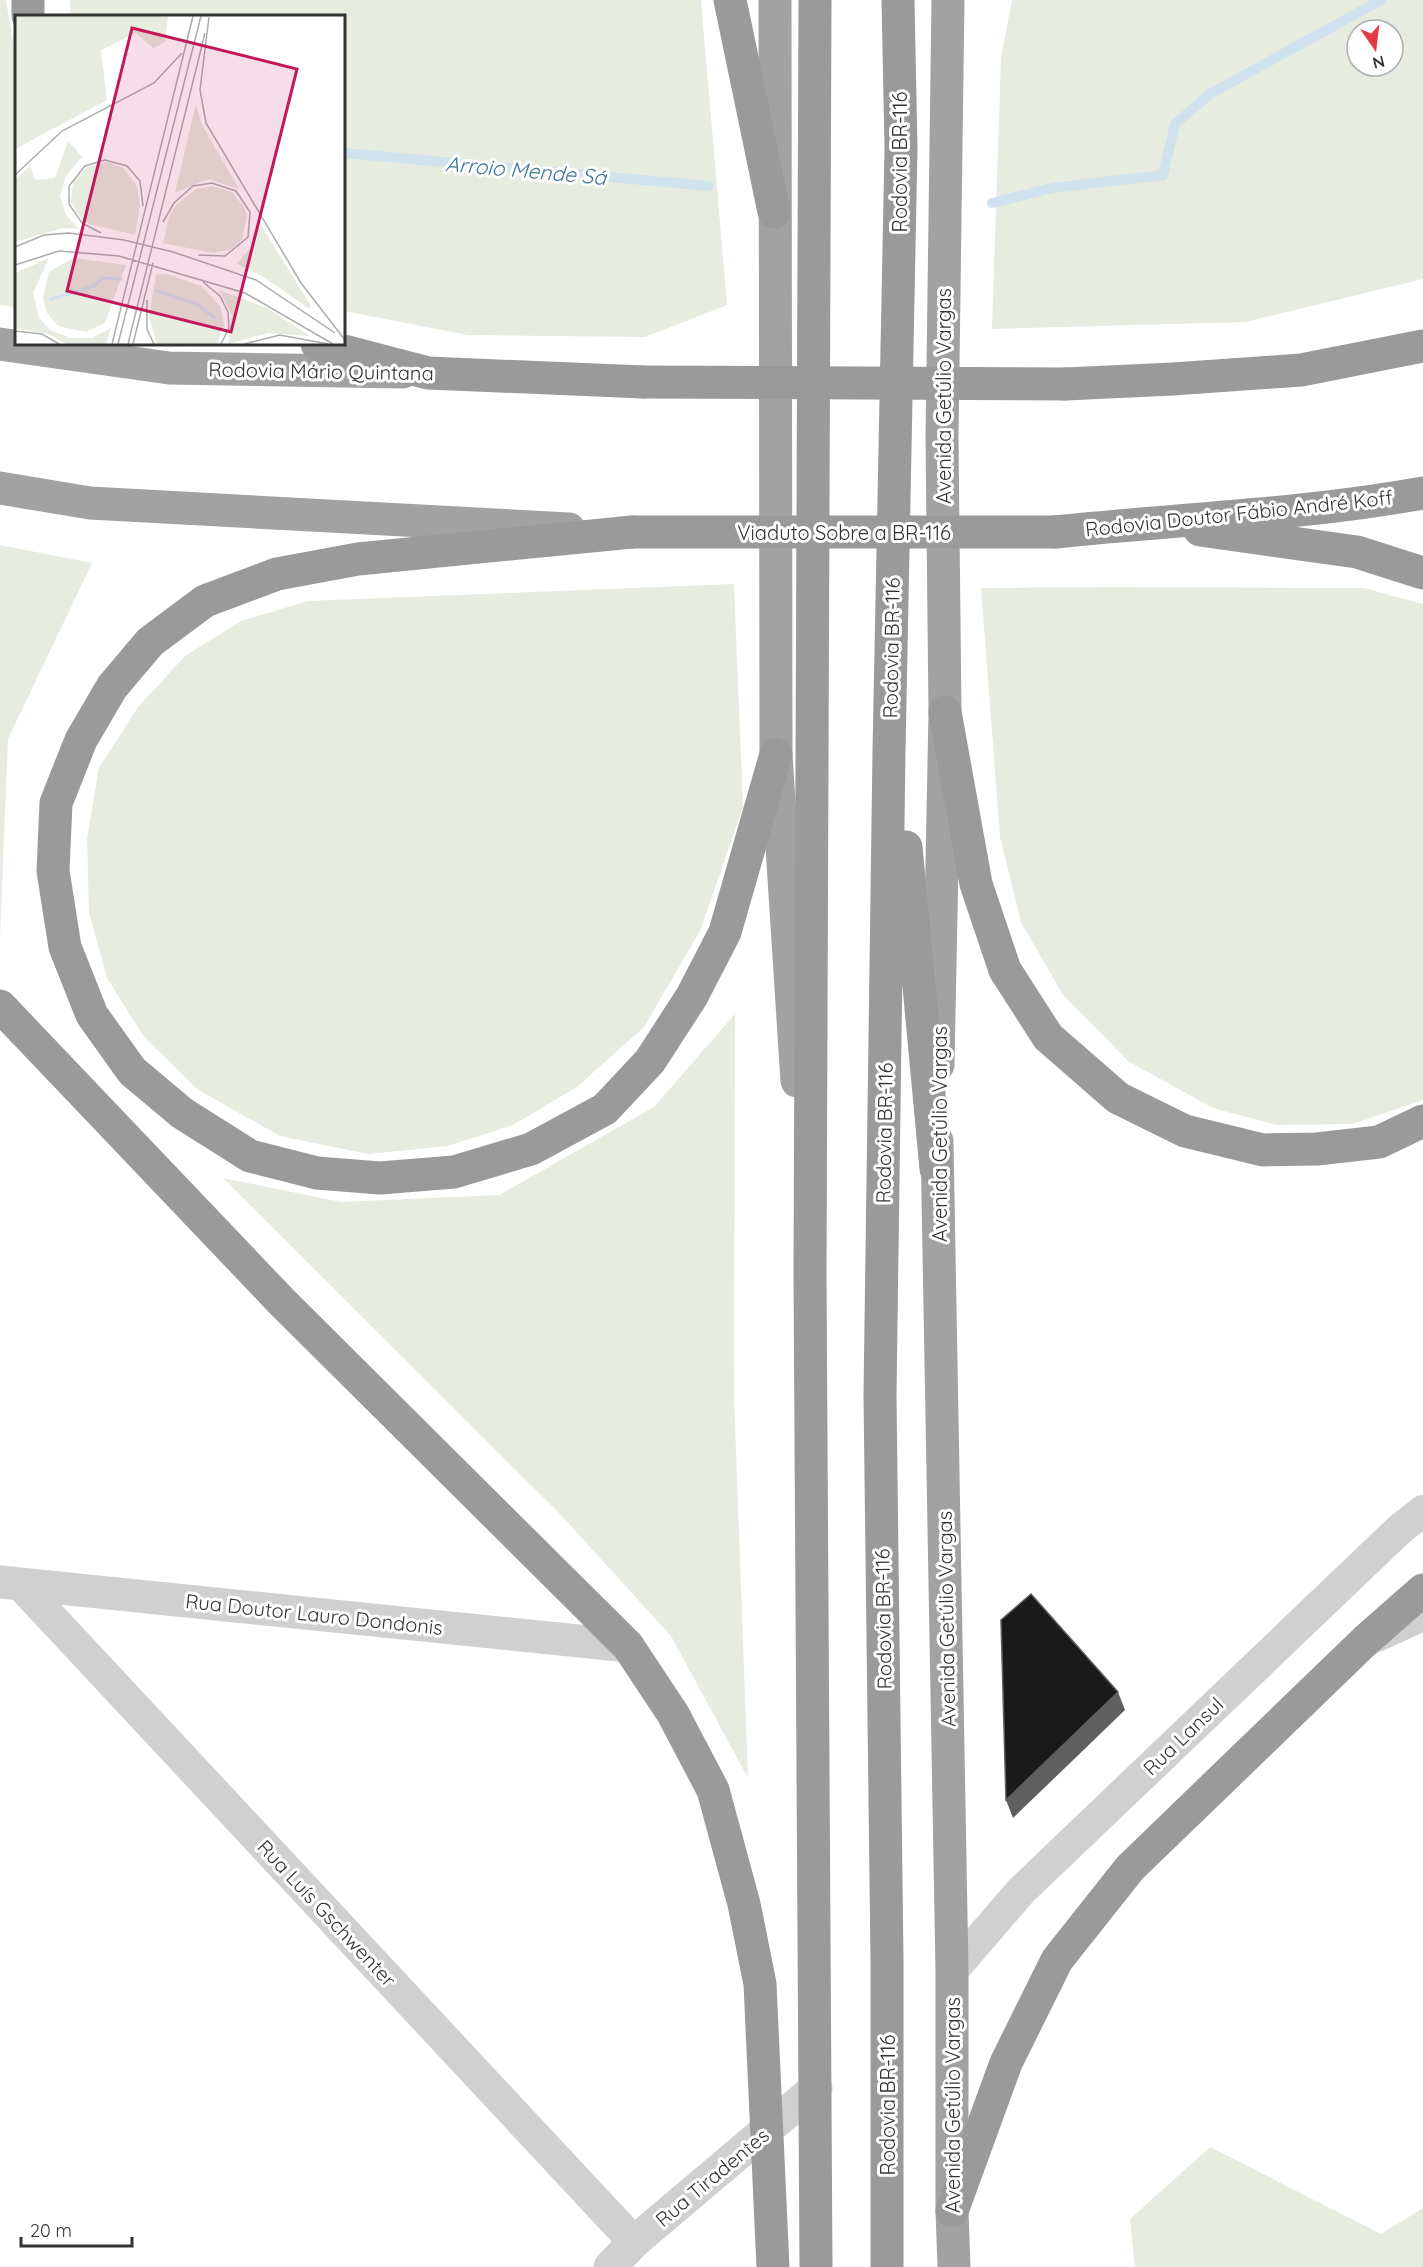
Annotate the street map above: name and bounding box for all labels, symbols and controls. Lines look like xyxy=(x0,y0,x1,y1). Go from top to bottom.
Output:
inset map xyxy=(15,15,345,345)
north arrow xyxy=(1345,18,1405,78)
text: N xyxy=(1371,51,1387,74)
street label: Rodovia BR-116 xyxy=(887,91,912,232)
water label: Arroio Mende Sá xyxy=(445,150,609,190)
street label: Avenida Getúlio Vargas xyxy=(931,288,956,504)
street label: Rodovia Mário Quintana xyxy=(208,357,434,385)
street label: Rodovia Doutor Fábio André Koff xyxy=(1084,484,1394,542)
street label: Viaduto Sobre a BR-116 xyxy=(737,520,951,545)
street label: Rodovia BR-116 xyxy=(877,577,905,719)
street label: Avenida Getúlio Vargas xyxy=(927,1026,952,1242)
street label: Rodovia BR-116 xyxy=(870,1062,898,1204)
street label: Avenida Getúlio Vargas xyxy=(932,1511,960,1727)
street label: Rodovia BR-116 xyxy=(869,1548,897,1690)
street label: Rua Doutor Lauro Dondonis xyxy=(184,1588,444,1640)
street label: Rua Lansul xyxy=(1138,1692,1228,1780)
street label: Rua Luís Gschwenter xyxy=(252,1834,402,1992)
street label: Avenida Getúlio Vargas xyxy=(940,1997,965,2213)
street label: Rodovia BR-116 xyxy=(875,2034,900,2175)
street label: Rua Tiradentes xyxy=(650,2122,774,2232)
scale bar xyxy=(21,2210,132,2248)
text: 20 m xyxy=(30,2219,72,2242)

